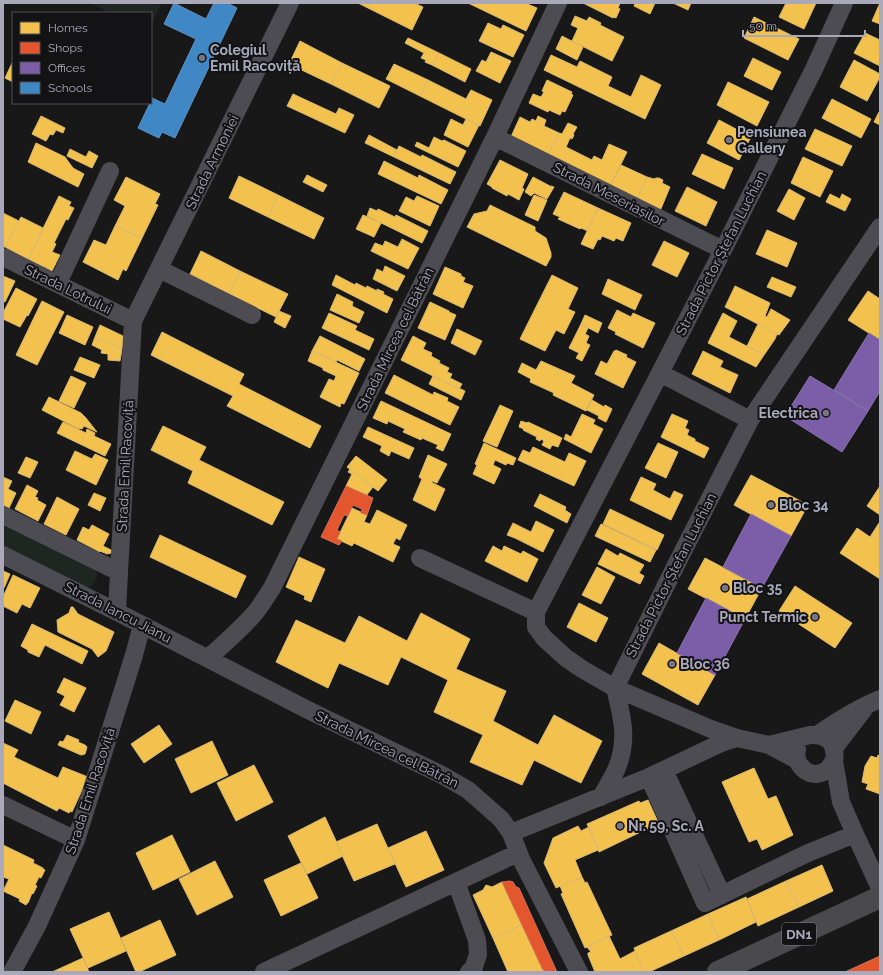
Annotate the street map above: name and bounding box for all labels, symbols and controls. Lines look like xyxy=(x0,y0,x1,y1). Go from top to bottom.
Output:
legend xyxy=(12,12,152,104)
scale bar xyxy=(743,12,865,38)
text: 50 m xyxy=(749,19,777,33)
text: Homes xyxy=(48,21,88,35)
text: Shops xyxy=(48,41,83,55)
place label: Colegiul Emil Racoviță xyxy=(210,42,300,74)
marker: Colegiul Emil Racoviță xyxy=(197,53,207,63)
text: Offices xyxy=(48,61,85,75)
text: Schools xyxy=(48,81,92,95)
street label: Strada Armoniei xyxy=(182,112,242,212)
place label: Pensiunea Gallery xyxy=(737,124,806,156)
marker: Pensiunea Gallery xyxy=(724,135,734,145)
street label: Strada Meseriașilor xyxy=(550,159,668,229)
street label: Strada Pictor Ștefan Luchian xyxy=(673,168,769,338)
street label: Strada Lotrului xyxy=(22,261,114,317)
street label: Strada Mircea cel Bătrân xyxy=(353,265,437,413)
street label: Strada Emil Racoviță xyxy=(114,400,136,532)
place label: Electrica xyxy=(759,405,818,421)
marker: Electrica xyxy=(821,408,831,418)
street label: Strada Pictor Ștefan Luchian xyxy=(623,490,719,660)
place label: Bloc 34 xyxy=(779,497,829,513)
marker: Bloc 34 xyxy=(766,500,776,510)
street label: Strada Iancu Jianu xyxy=(62,578,174,646)
place label: Bloc 35 xyxy=(733,580,783,596)
marker: Bloc 35 xyxy=(720,583,730,593)
place label: Punct Termic xyxy=(719,609,807,625)
marker: Punct Termic xyxy=(810,612,820,622)
place label: Bloc 36 xyxy=(680,656,730,672)
marker: Bloc 36 xyxy=(667,659,677,669)
street label: Strada Mircea cel Bătrân xyxy=(313,707,461,791)
street label: Strada Emil Racoviță xyxy=(62,726,118,856)
place label: Nr. 59, Sc. A xyxy=(628,818,704,834)
marker: Nr. 59, Sc. A xyxy=(615,821,625,831)
road number: DN1 xyxy=(782,923,816,945)

